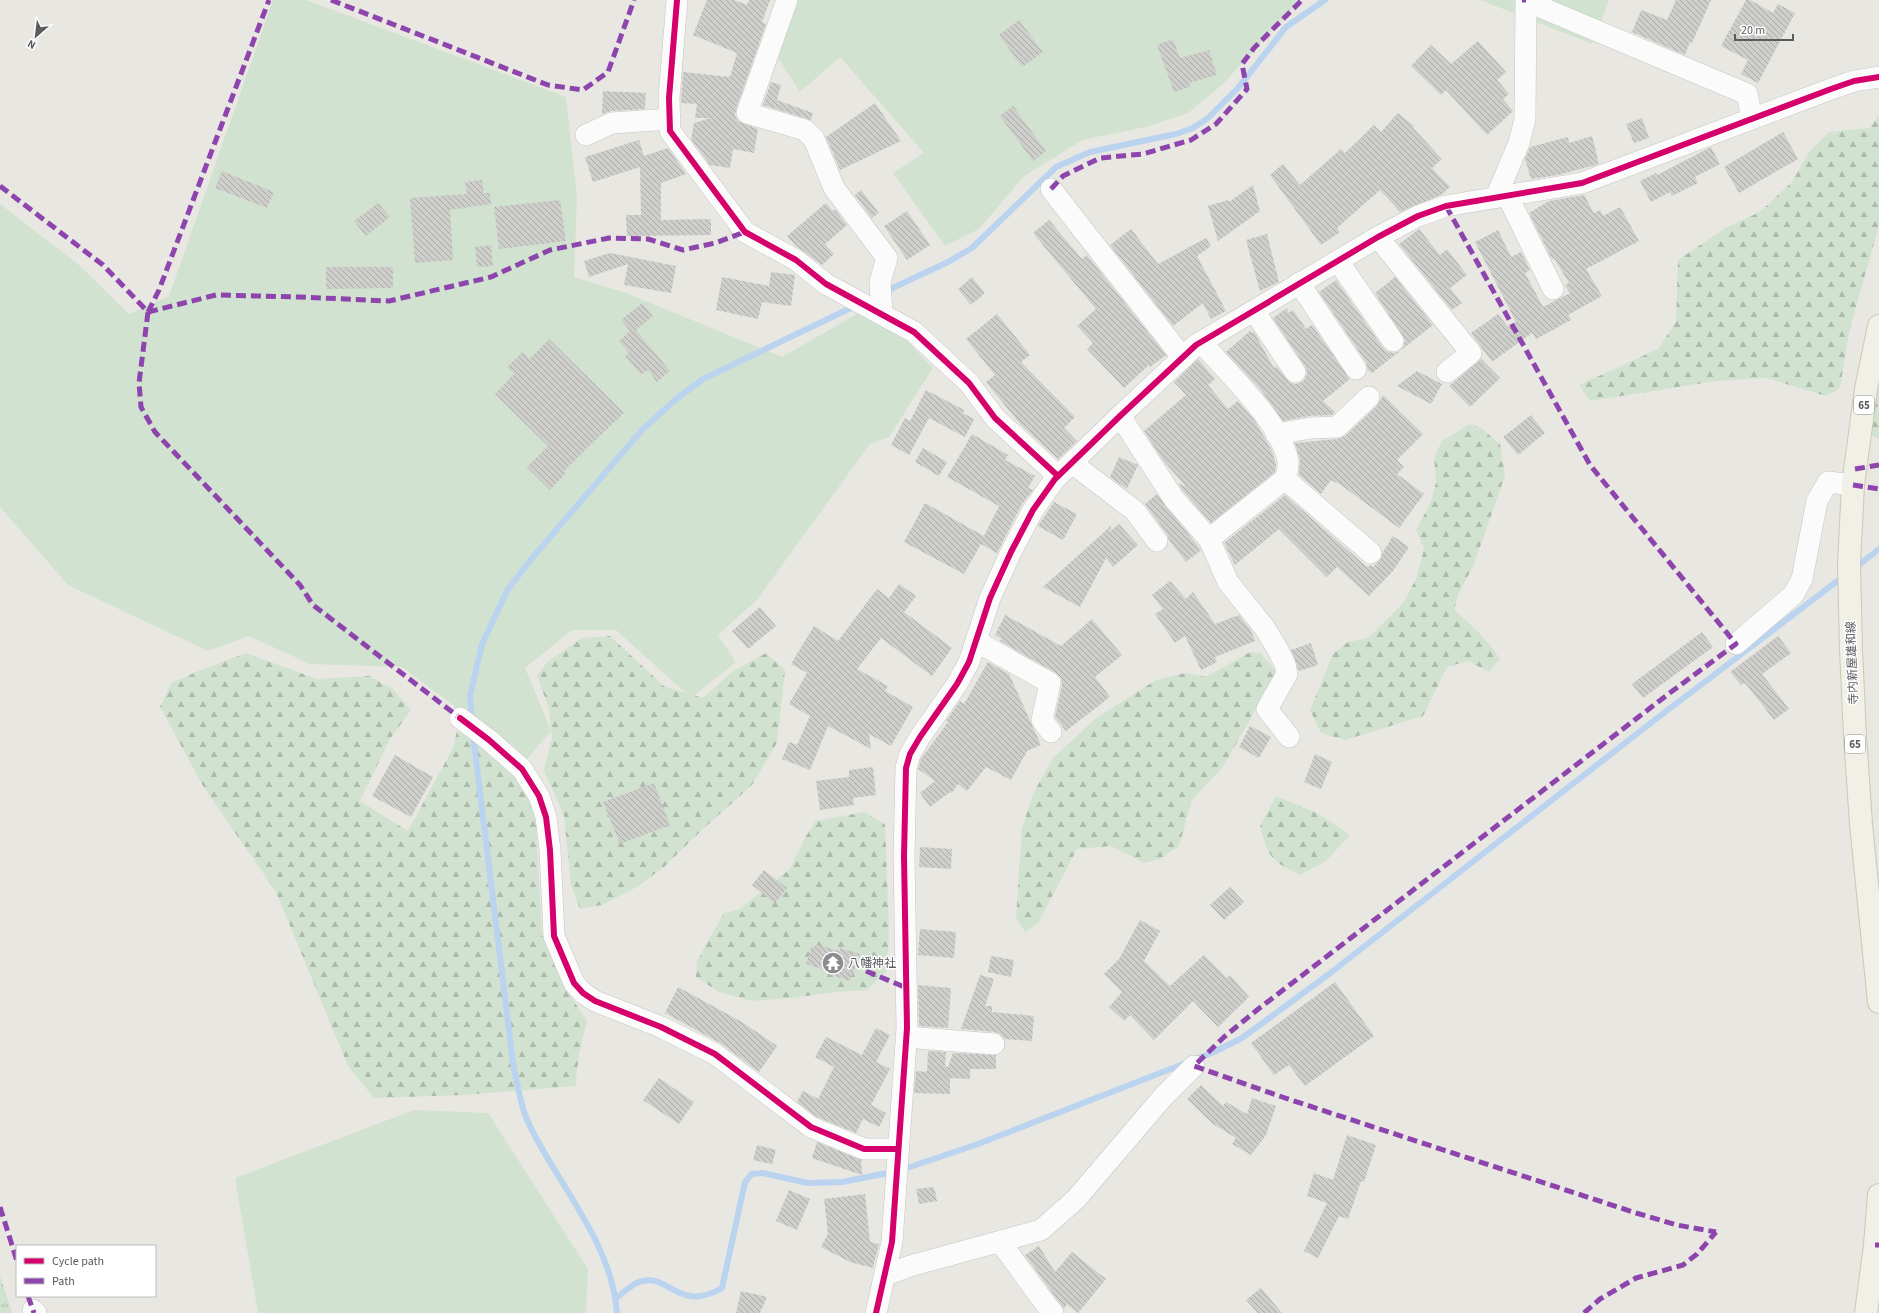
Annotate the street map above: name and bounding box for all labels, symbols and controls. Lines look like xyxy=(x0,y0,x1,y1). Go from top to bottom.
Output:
north arrow xyxy=(16,16,56,56)
scale bar xyxy=(1735,16,1793,42)
text: 20 m xyxy=(1741,22,1765,39)
text: N xyxy=(25,36,38,53)
road number: 65 xyxy=(1854,396,1874,414)
street label: 寺内新屋雄和線 xyxy=(1843,621,1862,705)
road number: 65 xyxy=(1845,735,1865,753)
temple icon: 八幡神社 xyxy=(820,950,846,976)
place label: 八幡神社 xyxy=(848,955,896,972)
legend xyxy=(16,1245,156,1297)
text: Cycle path xyxy=(52,1253,104,1270)
text: Path xyxy=(52,1273,75,1290)

